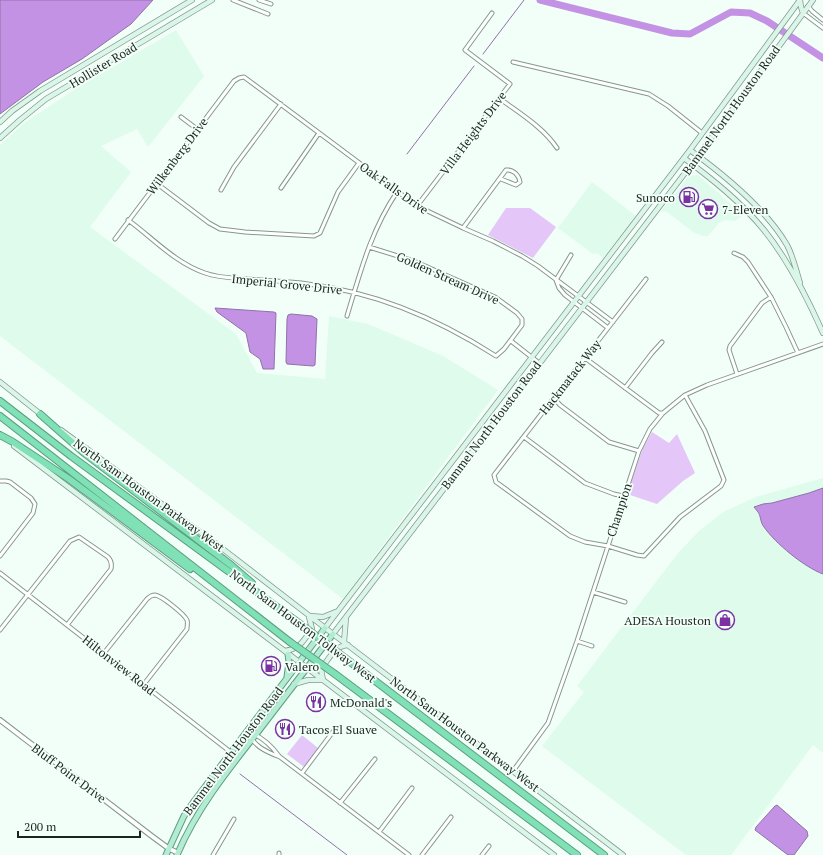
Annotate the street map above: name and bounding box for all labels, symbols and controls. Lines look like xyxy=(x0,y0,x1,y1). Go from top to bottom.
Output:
street label: Hollister Road xyxy=(66,39,140,91)
street label: Bammel North Houston Road xyxy=(679,42,783,178)
street label: Villa Heights Drive xyxy=(437,88,509,178)
street label: Wilkenberg Drive xyxy=(143,114,211,198)
street label: Oak Falls Drive xyxy=(357,159,431,217)
fuel station icon: Sunoco xyxy=(678,186,700,208)
place label: Sunoco xyxy=(636,190,675,205)
supermarket icon: 7-Eleven xyxy=(697,198,719,220)
place label: 7-Eleven xyxy=(722,202,768,217)
street label: Golden Stream Drive xyxy=(394,249,502,307)
street label: Imperial Grove Drive xyxy=(231,271,343,297)
street label: Hackmatack Way xyxy=(536,336,604,417)
street label: Bammel North Houston Road xyxy=(438,358,544,492)
street label: North Sam Houston Parkway West xyxy=(71,435,228,555)
street label: Champion xyxy=(603,481,635,539)
street label: North Sam Houston Tollway West xyxy=(227,566,380,686)
shop icon: ADESA Houston xyxy=(714,609,736,631)
place label: ADESA Houston xyxy=(624,613,711,628)
street label: Hiltonview Road xyxy=(80,632,159,698)
fuel station icon: Valero xyxy=(260,655,282,677)
place label: Valero xyxy=(285,659,320,674)
street label: North Sam Houston Parkway West xyxy=(388,673,543,795)
street label: Bammel North Houston Road xyxy=(180,684,286,818)
restaurant icon: McDonald's xyxy=(305,691,327,713)
place label: McDonald's xyxy=(330,695,392,710)
restaurant icon: Tacos El Suave xyxy=(274,718,296,740)
place label: Tacos El Suave xyxy=(299,722,377,737)
street label: Bluff Point Drive xyxy=(29,740,109,806)
scale bar xyxy=(18,813,140,839)
text: 200 m xyxy=(24,819,57,834)

